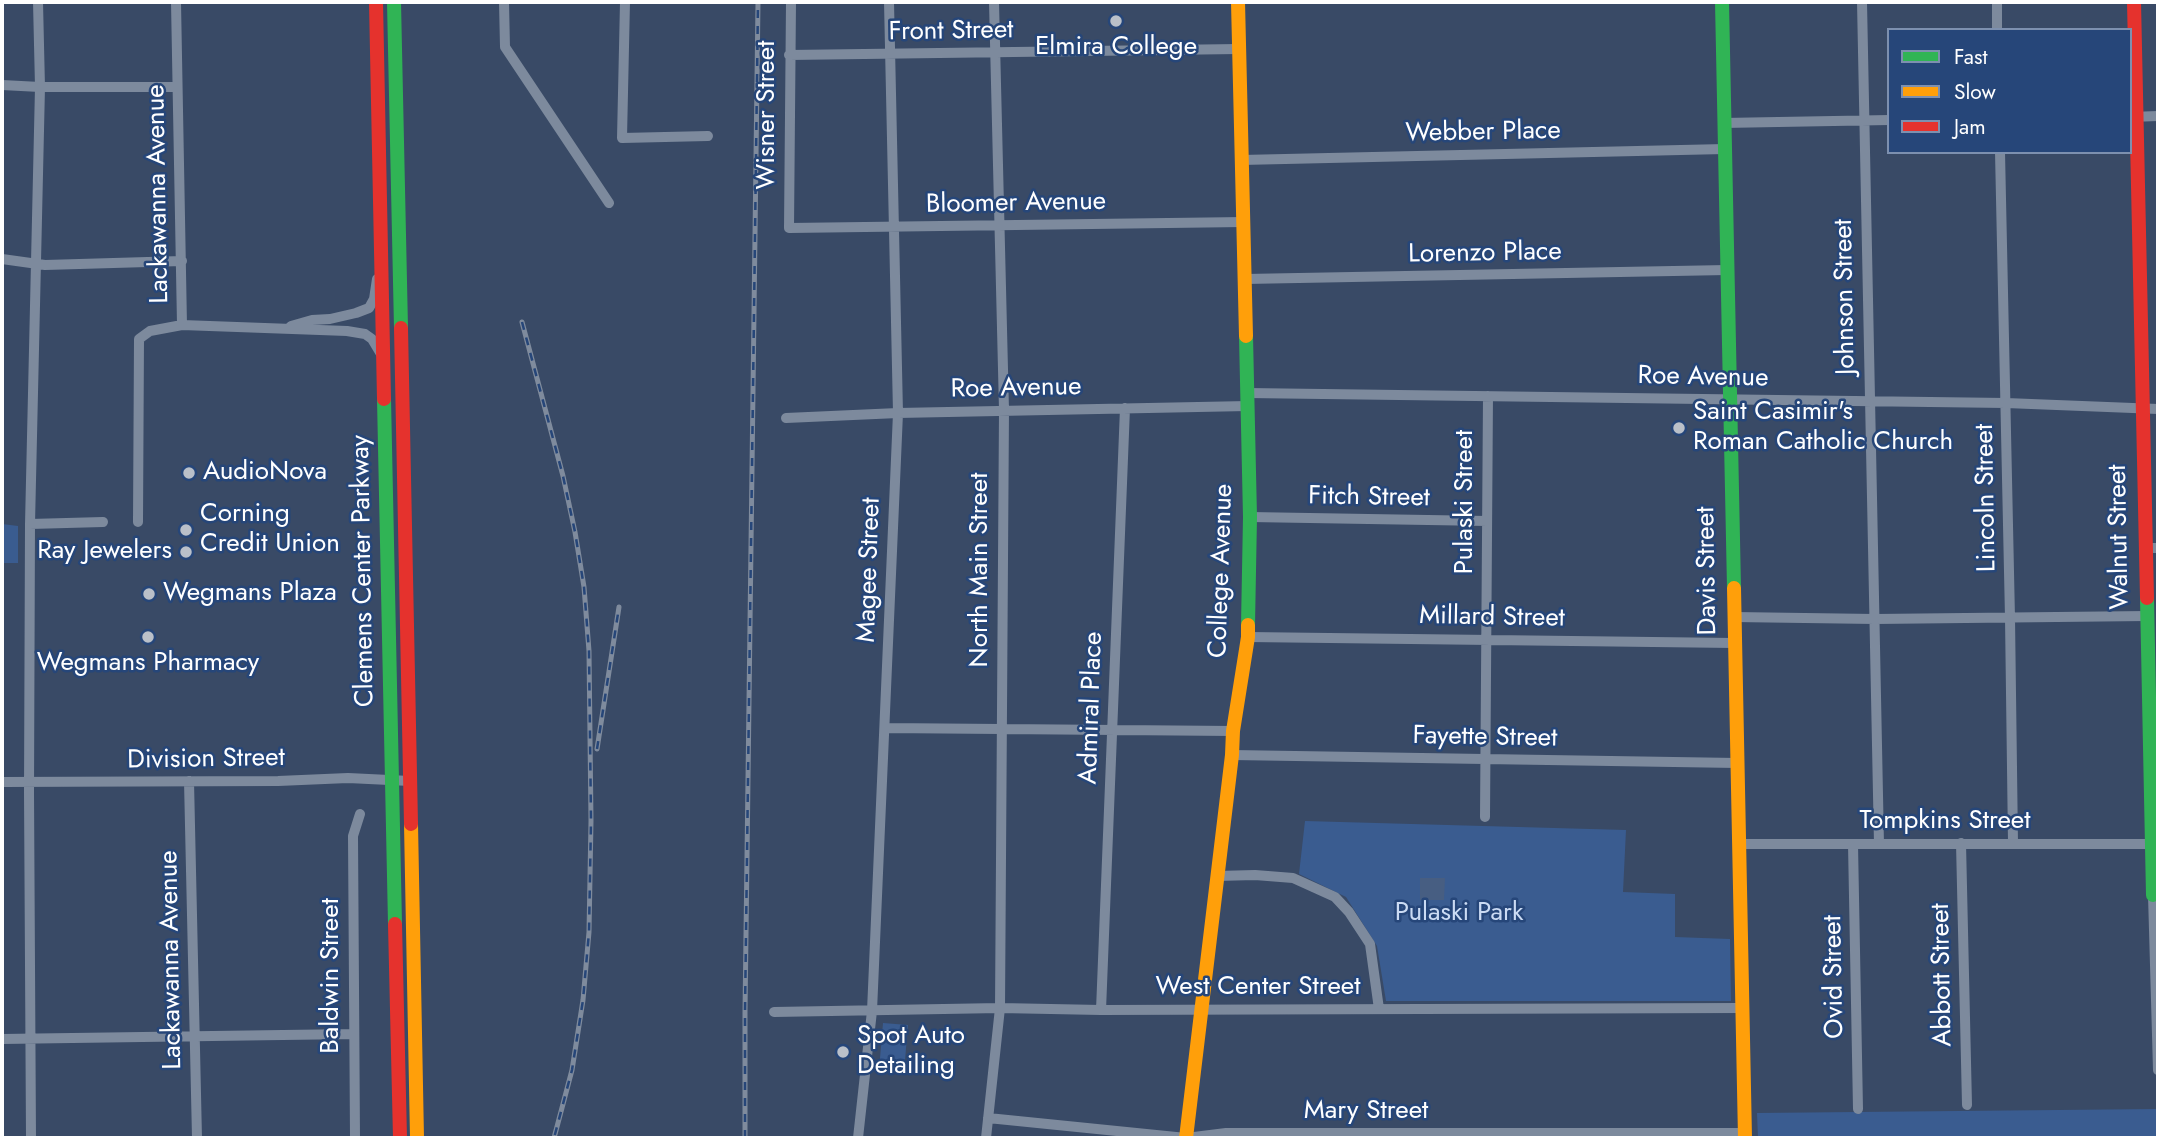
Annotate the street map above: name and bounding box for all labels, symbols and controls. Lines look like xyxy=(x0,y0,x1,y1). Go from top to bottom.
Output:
marker: Elmira College xyxy=(1108,13,1124,29)
street label: Front Street xyxy=(888,15,1014,49)
legend xyxy=(1887,28,2132,154)
place label: Elmira College xyxy=(1035,32,1197,64)
street label: Wisner Street xyxy=(752,41,784,189)
text: Fast xyxy=(1954,42,1987,72)
text: Slow xyxy=(1954,77,1996,107)
street label: Lackawanna Avenue xyxy=(141,84,177,304)
text: Jam xyxy=(1954,112,1986,142)
street label: Webber Place xyxy=(1405,116,1561,150)
street label: Bloomer Avenue xyxy=(926,187,1106,221)
street label: Johnson Street xyxy=(1829,219,1863,375)
street label: Lorenzo Place xyxy=(1408,237,1562,271)
street label: Roe Avenue xyxy=(1637,361,1769,395)
street label: Roe Avenue xyxy=(950,372,1082,406)
place label: Saint Casimir's Roman Catholic Church xyxy=(1693,397,1953,458)
marker: Saint Casimir's Roman Catholic Church xyxy=(1671,420,1687,436)
street label: Lincoln Street xyxy=(1970,424,2004,572)
street label: Pulaski Street xyxy=(1450,430,1482,574)
street label: Clemens Center Parkway xyxy=(346,435,382,707)
place label: AudioNova xyxy=(203,457,327,489)
street label: Walnut Street xyxy=(2103,464,2137,610)
marker: AudioNova xyxy=(181,465,197,481)
street label: North Main Street xyxy=(965,473,997,667)
street label: Fitch Street xyxy=(1308,481,1430,515)
street label: College Avenue xyxy=(1203,483,1241,659)
street label: Magee Street xyxy=(852,497,888,643)
place label: Corning Credit Union xyxy=(200,499,340,560)
street label: Davis Street xyxy=(1691,506,1725,636)
marker: Corning Credit Union xyxy=(178,522,194,538)
place label: Ray Jewelers xyxy=(37,536,172,568)
marker: Ray Jewelers xyxy=(178,544,194,560)
place label: Wegmans Plaza xyxy=(163,578,337,610)
marker: Wegmans Plaza xyxy=(141,586,157,602)
street label: Millard Street xyxy=(1419,601,1565,635)
marker: Wegmans Pharmacy xyxy=(140,629,156,645)
street label: Admiral Place xyxy=(1074,631,1110,785)
place label: Wegmans Pharmacy xyxy=(37,648,259,680)
street label: Fayette Street xyxy=(1412,721,1558,755)
street label: Division Street xyxy=(127,743,285,777)
street label: Tompkins Street xyxy=(1860,806,2030,838)
street label: Lackawanna Avenue xyxy=(154,850,190,1070)
street label: Baldwin Street xyxy=(316,898,348,1054)
park label: Pulaski Park xyxy=(1395,898,1523,930)
street label: Abbott Street xyxy=(1926,903,1960,1047)
street label: Ovid Street xyxy=(1818,915,1852,1039)
street label: West Center Street xyxy=(1156,972,1360,1004)
place label: Spot Auto Detailing xyxy=(857,1021,965,1082)
marker: Spot Auto Detailing xyxy=(835,1044,851,1060)
street label: Mary Street xyxy=(1304,1096,1428,1128)

